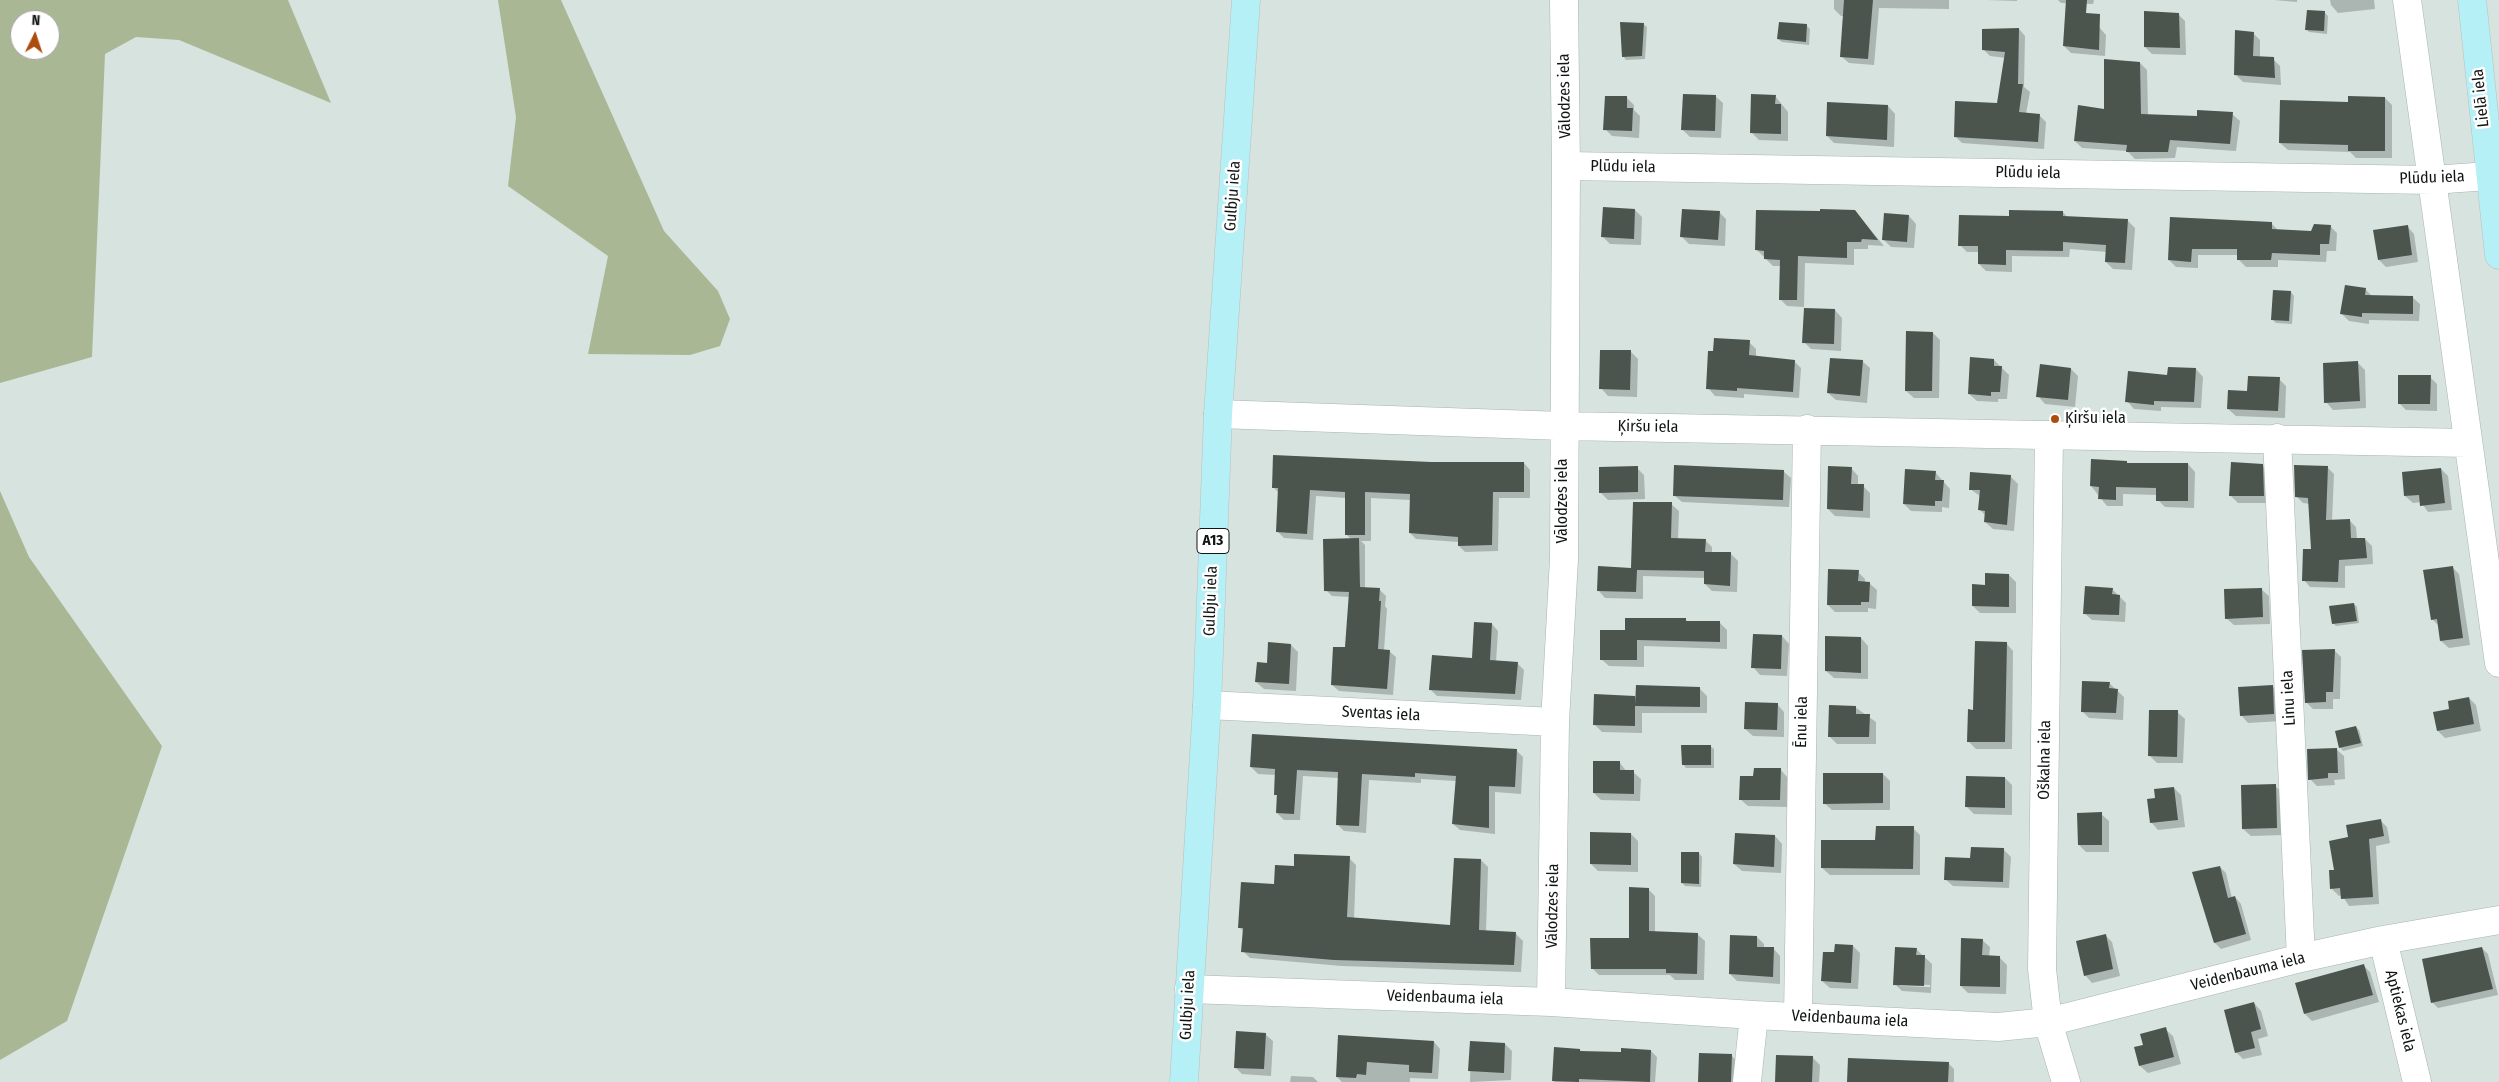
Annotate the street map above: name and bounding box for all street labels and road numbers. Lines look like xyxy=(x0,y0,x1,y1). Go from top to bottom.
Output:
street label: Vālodzes iela xyxy=(1555,53,1575,139)
street label: Lielā iela xyxy=(2468,68,2494,128)
street label: Plūdu iela xyxy=(1590,157,1656,177)
street label: Gulbju iela xyxy=(1221,160,1245,232)
street label: Plūdu iela xyxy=(1995,163,2061,183)
street label: Plūdu iela xyxy=(2399,167,2465,189)
street label: Ķiršu iela xyxy=(1617,417,1679,437)
street label: Vālodzes iela xyxy=(1553,459,1573,543)
road number: A13 xyxy=(1197,528,1229,554)
street label: Gulbju iela xyxy=(1200,566,1222,636)
street label: Linu iela xyxy=(2278,670,2300,726)
street label: Ēnu iela xyxy=(1792,696,1812,748)
street label: Sventas iela xyxy=(1341,702,1421,726)
street label: Oškalna iela xyxy=(2035,720,2055,800)
street label: Vālodzes iela xyxy=(1543,863,1563,949)
street label: Veidenbauma iela xyxy=(2189,949,2307,995)
street label: Aptiekas iela xyxy=(2381,968,2419,1054)
street label: Gulbju iela xyxy=(1177,969,1199,1041)
street label: Veidenbauma iela xyxy=(1386,986,1504,1010)
street label: Veidenbauma iela xyxy=(1791,1006,1909,1032)

